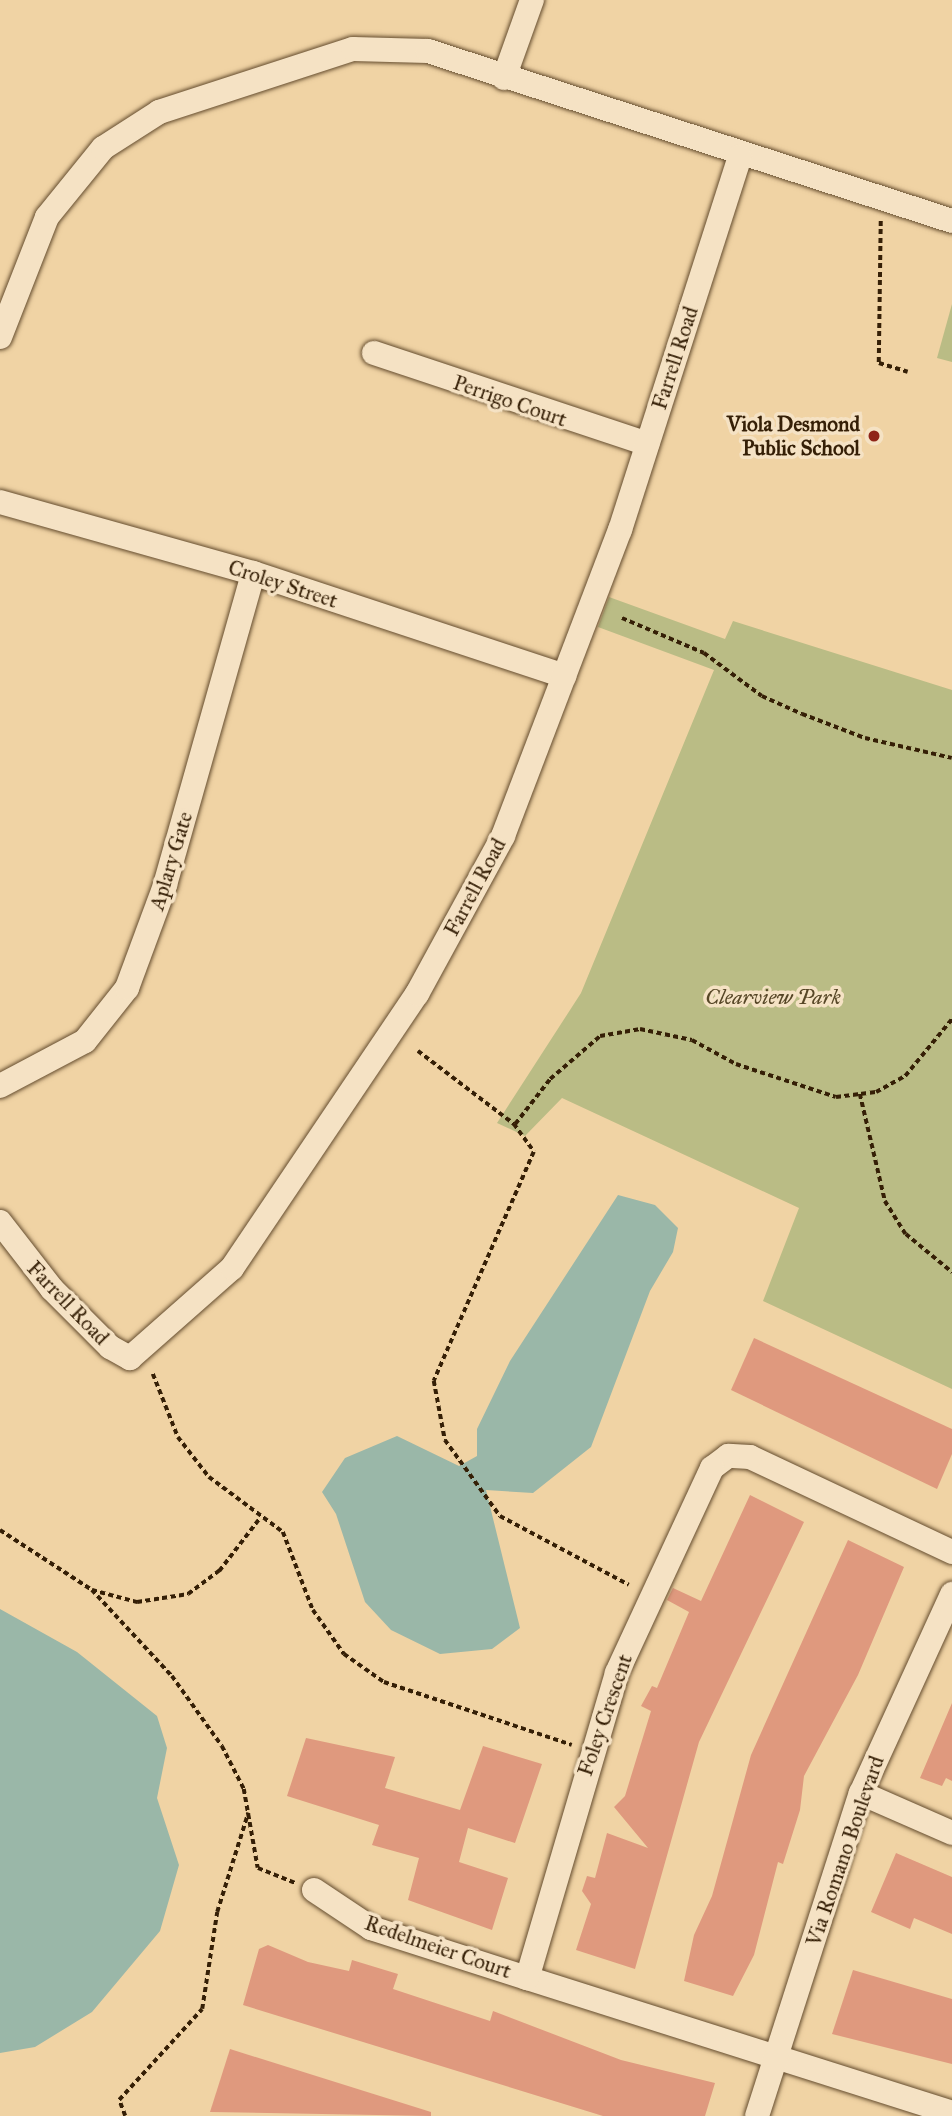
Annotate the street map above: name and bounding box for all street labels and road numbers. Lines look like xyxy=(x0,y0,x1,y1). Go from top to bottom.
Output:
street label: Farrell Road xyxy=(646,303,704,413)
street label: Perrigo Court xyxy=(450,370,570,432)
street label: Croley Street xyxy=(225,554,341,614)
street label: Aplary Gate xyxy=(144,809,198,913)
street label: Farrell Road xyxy=(439,834,511,940)
street label: Farrell Road xyxy=(22,1256,114,1350)
street label: Foley Crescent xyxy=(572,1651,638,1779)
street label: Via Romano Boulevard xyxy=(801,1753,889,1949)
street label: Redelmeier Court xyxy=(362,1910,514,1984)

